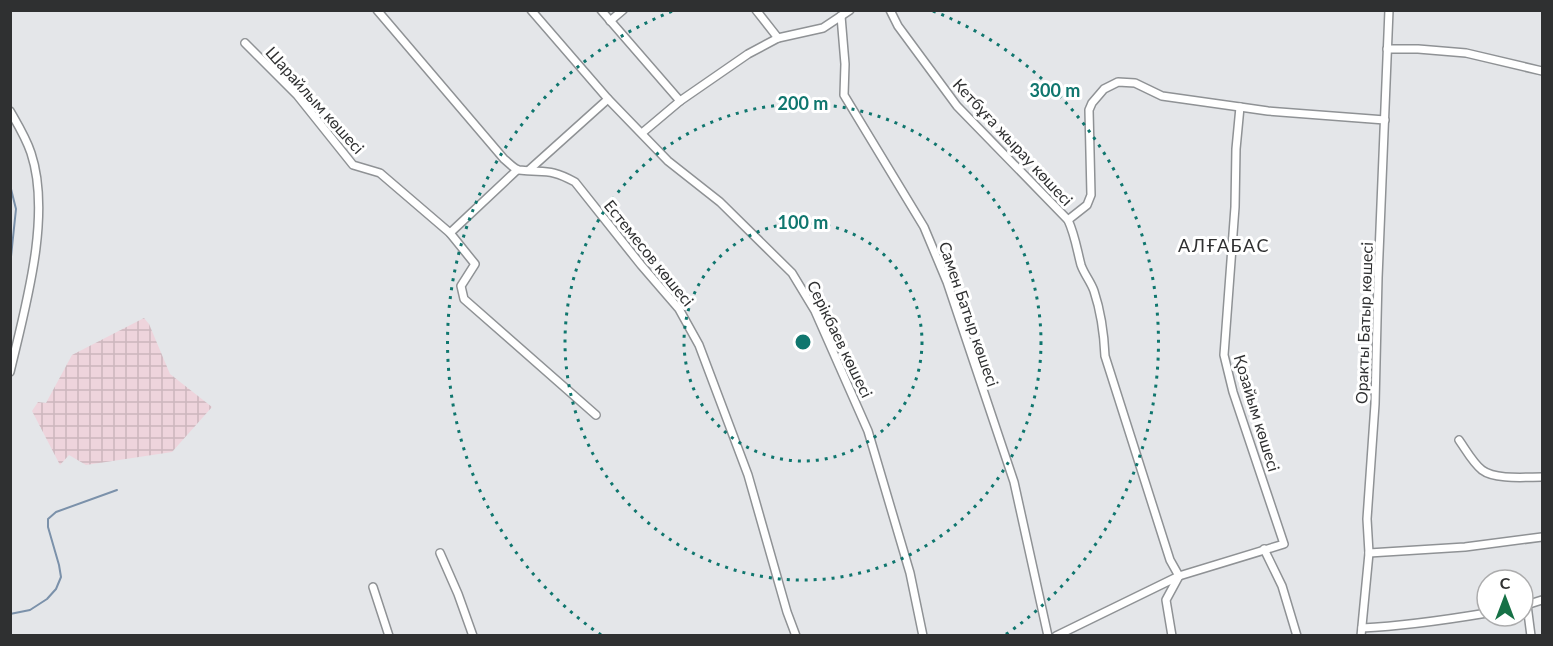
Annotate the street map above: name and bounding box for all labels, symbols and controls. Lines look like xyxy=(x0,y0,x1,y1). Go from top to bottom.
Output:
street label: Шарайлым көшесі xyxy=(262,42,368,157)
street label: Кетбұға жырау көшесі xyxy=(950,74,1077,209)
text: 300 m xyxy=(1030,79,1080,101)
text: 200 m xyxy=(778,92,828,114)
street label: Естемесов көшесі xyxy=(601,196,698,310)
text: 100 m xyxy=(778,211,828,233)
district label: АЛҒАБАС xyxy=(1178,234,1270,256)
street label: Самен Батыр көшесі xyxy=(936,239,1003,389)
street label: Оракты Батыр көшесі xyxy=(1351,242,1376,404)
street label: Серікбаев көшесі xyxy=(804,277,877,400)
centre of rings xyxy=(793,332,813,352)
street label: Қозайым көшесі xyxy=(1231,352,1284,474)
north arrow xyxy=(1475,568,1535,628)
text: С xyxy=(1500,573,1511,592)

